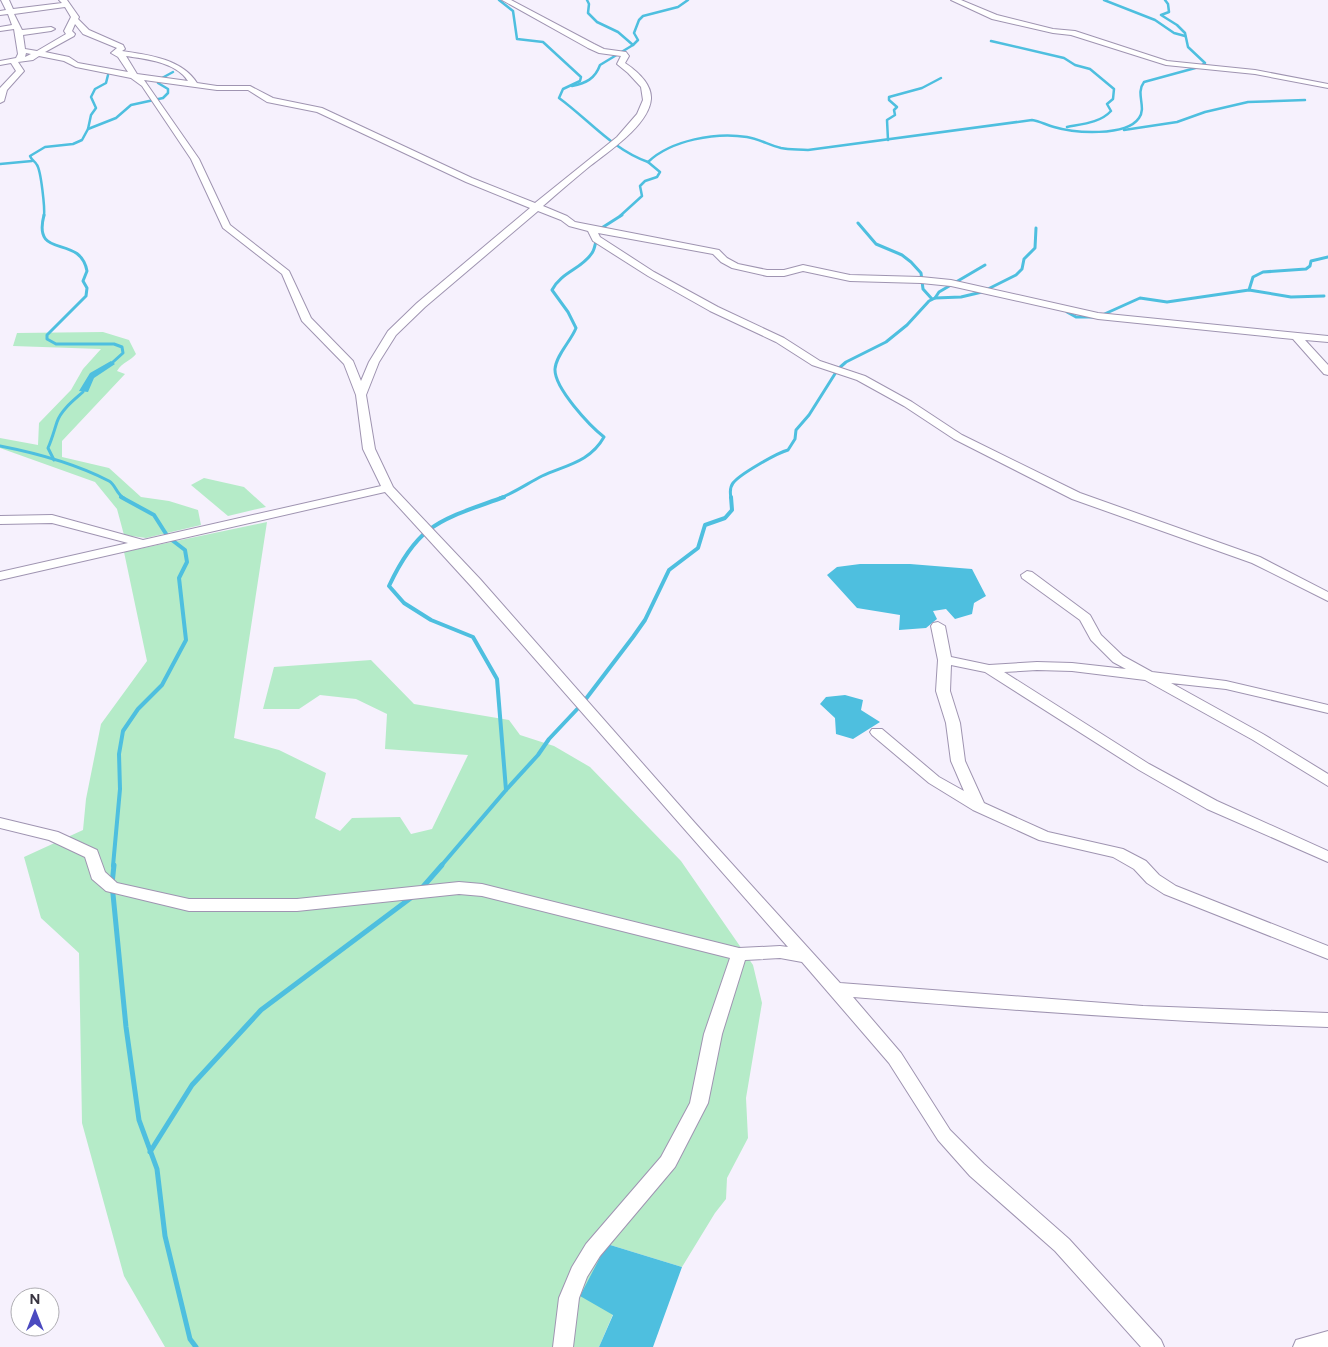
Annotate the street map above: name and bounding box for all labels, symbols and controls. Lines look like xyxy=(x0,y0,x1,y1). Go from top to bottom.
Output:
north arrow xyxy=(10,1287,60,1337)
text: N xyxy=(30,1291,40,1308)

